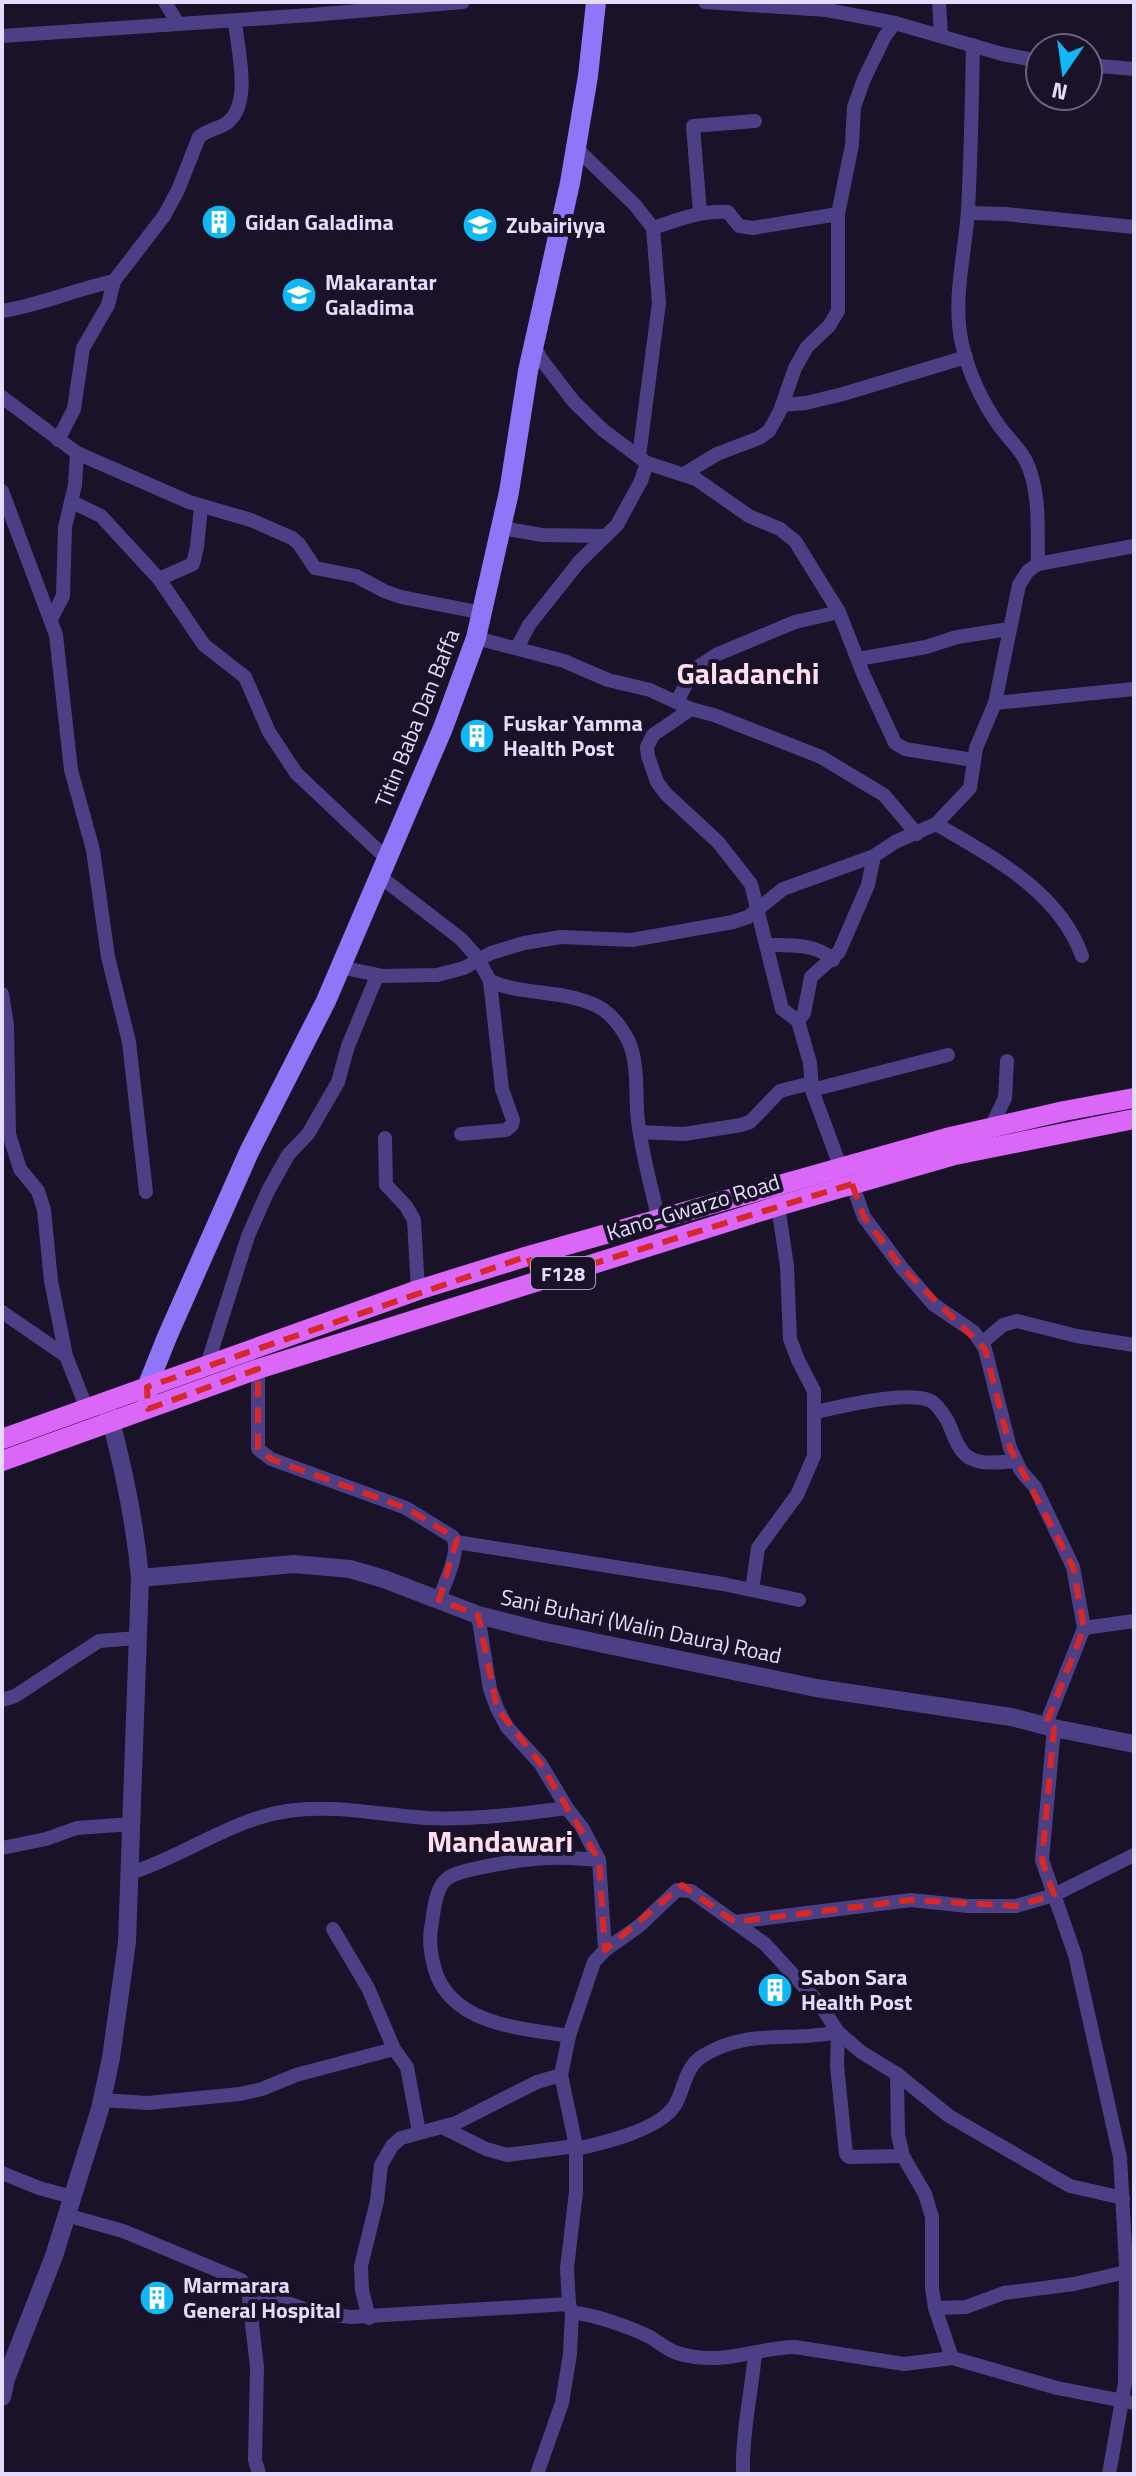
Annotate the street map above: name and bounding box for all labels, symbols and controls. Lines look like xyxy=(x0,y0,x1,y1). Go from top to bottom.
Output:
north arrow xyxy=(1024,32,1104,112)
text: N xyxy=(1048,73,1071,110)
building icon: Gidan Galadima xyxy=(200,203,238,241)
place label: Gidan Galadima xyxy=(245,205,394,239)
school or university icon: Zubairiyya xyxy=(461,206,499,244)
place label: Zubairiyya xyxy=(506,208,606,242)
place label: Makarantar Galadima xyxy=(325,265,437,324)
school or university icon: Makarantar Galadima xyxy=(280,276,318,314)
street label: Titin Baba Dan Baffa xyxy=(366,624,468,812)
district label: Galadanchi xyxy=(676,650,820,696)
place label: Fuskar Yamma Health Post xyxy=(503,706,643,765)
building icon: Fuskar Yamma Health Post xyxy=(458,717,496,755)
street label: Kano-Gwarzo Road xyxy=(602,1165,784,1249)
road number: F128 xyxy=(531,1257,595,1289)
street label: Sani Buhari (Walin Daura) Road xyxy=(498,1580,784,1672)
district label: Mandawari xyxy=(427,1818,573,1864)
place label: Sabon Sara Health Post xyxy=(801,1960,912,2019)
building icon: Sabon Sara Health Post xyxy=(756,1971,794,2009)
place label: Marmarara General Hospital xyxy=(183,2268,341,2327)
building icon: Marmarara General Hospital xyxy=(138,2279,176,2317)

